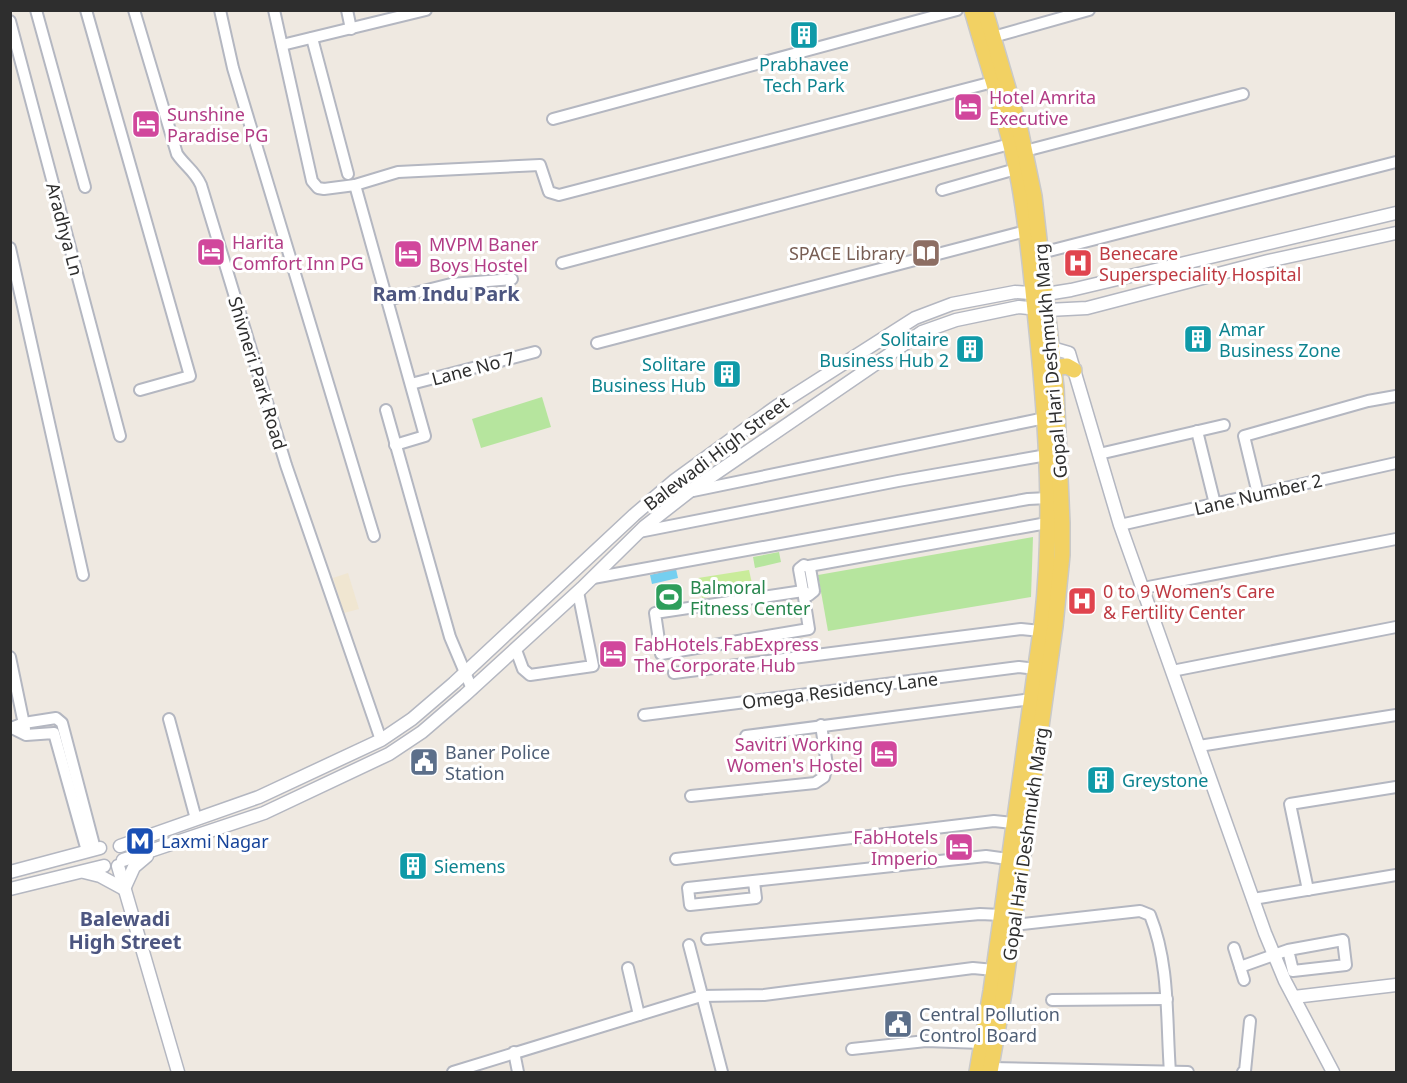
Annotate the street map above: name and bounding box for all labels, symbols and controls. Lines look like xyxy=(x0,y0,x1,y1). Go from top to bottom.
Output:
building icon: Prabhavee Tech Park xyxy=(788,19,820,51)
place label: Prabhavee Tech Park xyxy=(759,52,849,97)
place label: Hotel Amrita Executive xyxy=(989,85,1096,130)
hotel icon: Hotel Amrita Executive xyxy=(952,91,984,123)
place label: Sunshine Paradise PG xyxy=(167,102,268,147)
hotel icon: Sunshine Paradise PG xyxy=(130,108,162,140)
street label: Aradhya Ln xyxy=(41,180,89,278)
place label: Harita Comfort Inn PG xyxy=(232,230,364,275)
place label: MVPM Baner Boys Hostel xyxy=(429,232,539,277)
hotel icon: Harita Comfort Inn PG xyxy=(195,236,227,268)
library icon: SPACE Library xyxy=(910,237,942,269)
hotel icon: MVPM Baner Boys Hostel xyxy=(392,238,424,270)
place label: SPACE Library xyxy=(789,241,906,265)
place label: Benecare Superspeciality Hospital xyxy=(1099,241,1301,286)
street label: Gopal Hari Deshmukh Marg xyxy=(1028,242,1072,480)
hospital icon: Benecare Superspeciality Hospital xyxy=(1062,247,1094,279)
district label: Ram Indu Park xyxy=(372,280,520,307)
street label: Shivneri Park Road xyxy=(223,294,293,452)
place label: Amar Business Zone xyxy=(1219,317,1341,362)
building icon: Amar Business Zone xyxy=(1182,323,1214,355)
place label: Solitaire Business Hub 2 xyxy=(819,327,949,372)
building icon: Solitaire Business Hub 2 xyxy=(954,333,986,365)
street label: Lane No 7 xyxy=(429,345,517,391)
place label: Solitare Business Hub xyxy=(591,352,706,397)
building icon: Solitare Business Hub xyxy=(711,358,743,390)
street label: Balewadi High Street xyxy=(638,390,794,516)
street label: Lane Number 2 xyxy=(1192,468,1324,520)
place label: Balmoral Fitness Center xyxy=(690,575,811,620)
place label: 0 to 9 Women’s Care & Fertility Center xyxy=(1103,579,1275,624)
sports icon: Balmoral Fitness Center xyxy=(653,581,685,613)
hospital icon: 0 to 9 Women’s Care & Fertility Center xyxy=(1066,585,1098,617)
place label: FabHotels FabExpress The Corporate Hub xyxy=(634,632,819,677)
hotel icon: FabHotels FabExpress The Corporate Hub xyxy=(597,638,629,670)
street label: Omega Residency Lane xyxy=(741,666,939,714)
street label: Gopal Hari Deshmukh Marg xyxy=(997,726,1053,962)
place label: Savitri Working Women's Hostel xyxy=(727,732,863,777)
hotel icon: Savitri Working Women's Hostel xyxy=(868,738,900,770)
place label: Baner Police Station xyxy=(445,740,550,785)
public building icon: Baner Police Station xyxy=(408,746,440,778)
building icon: Greystone xyxy=(1085,764,1117,796)
place label: Greystone xyxy=(1122,768,1208,792)
metro station icon: Laxmi Nagar xyxy=(124,825,156,857)
place label: FabHotels Imperio xyxy=(853,825,938,870)
place label: Laxmi Nagar xyxy=(161,829,269,853)
hotel icon: FabHotels Imperio xyxy=(943,831,975,863)
building icon: Siemens xyxy=(397,850,429,882)
place label: Siemens xyxy=(434,854,505,878)
district label: Balewadi High Street xyxy=(69,905,182,955)
place label: Central Pollution Control Board xyxy=(919,1002,1060,1047)
public building icon: Central Pollution Control Board xyxy=(882,1008,914,1040)

